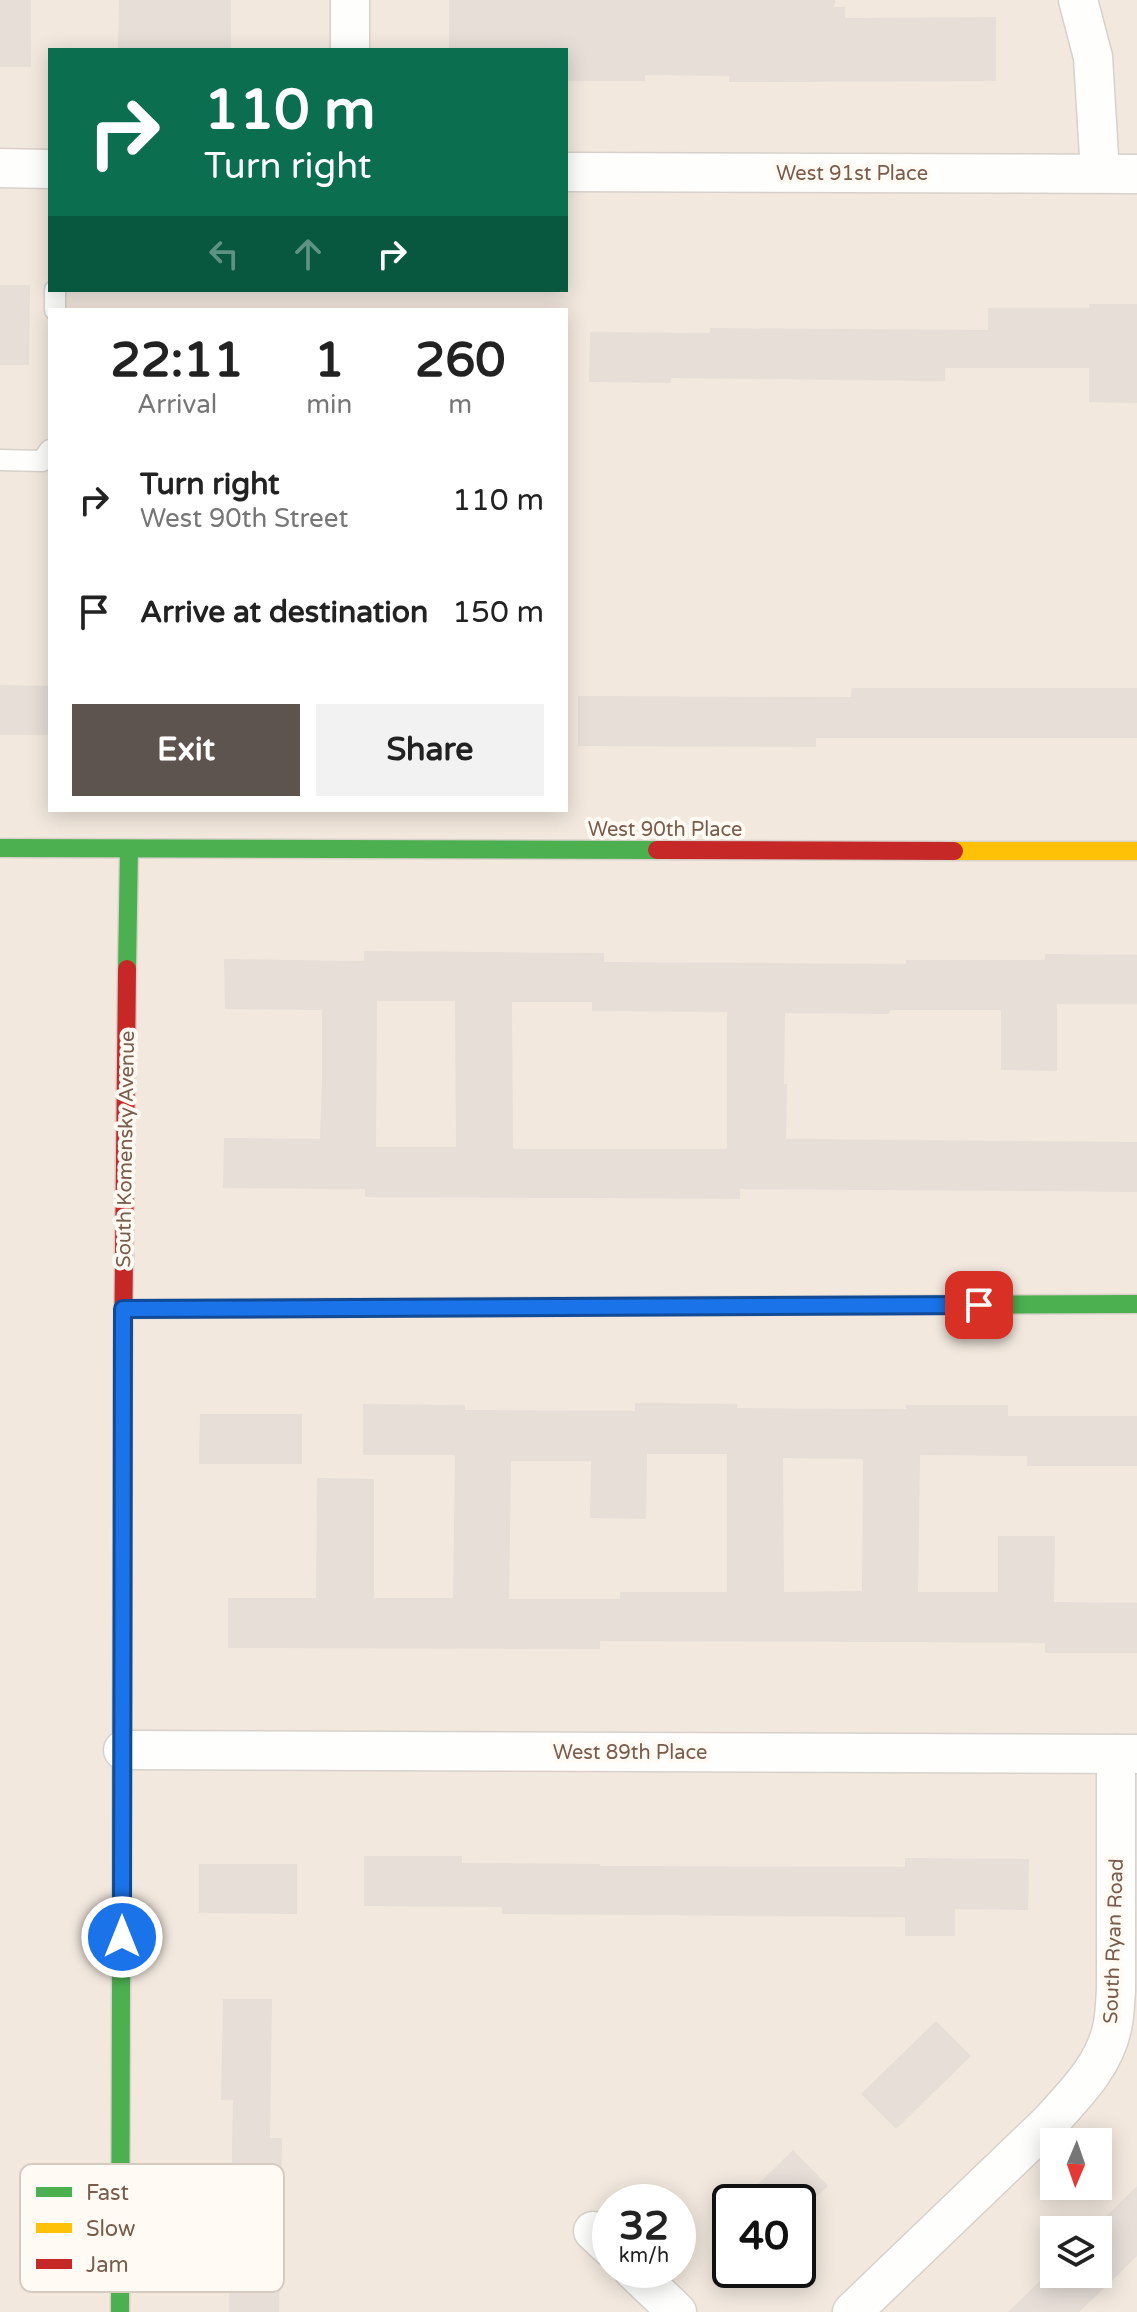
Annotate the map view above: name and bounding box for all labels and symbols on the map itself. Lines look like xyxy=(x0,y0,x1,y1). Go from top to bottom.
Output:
street label: West 91st Place xyxy=(776,162,928,186)
street label: West 90th Place xyxy=(588,818,742,842)
street label: South Komensky Avenue xyxy=(112,1030,140,1268)
pin xyxy=(945,1271,1013,1339)
street label: West 89th Place xyxy=(553,1741,707,1765)
street label: South Ryan Road xyxy=(1099,1858,1129,2024)
position arrow xyxy=(80,1895,164,1979)
north arrow xyxy=(1040,2128,1112,2200)
legend xyxy=(20,2164,284,2292)
text: Fast xyxy=(86,2180,129,2206)
speed limit sign: 40 xyxy=(712,2184,816,2288)
text: Slow xyxy=(86,2216,136,2242)
text: Jam xyxy=(86,2252,129,2278)

